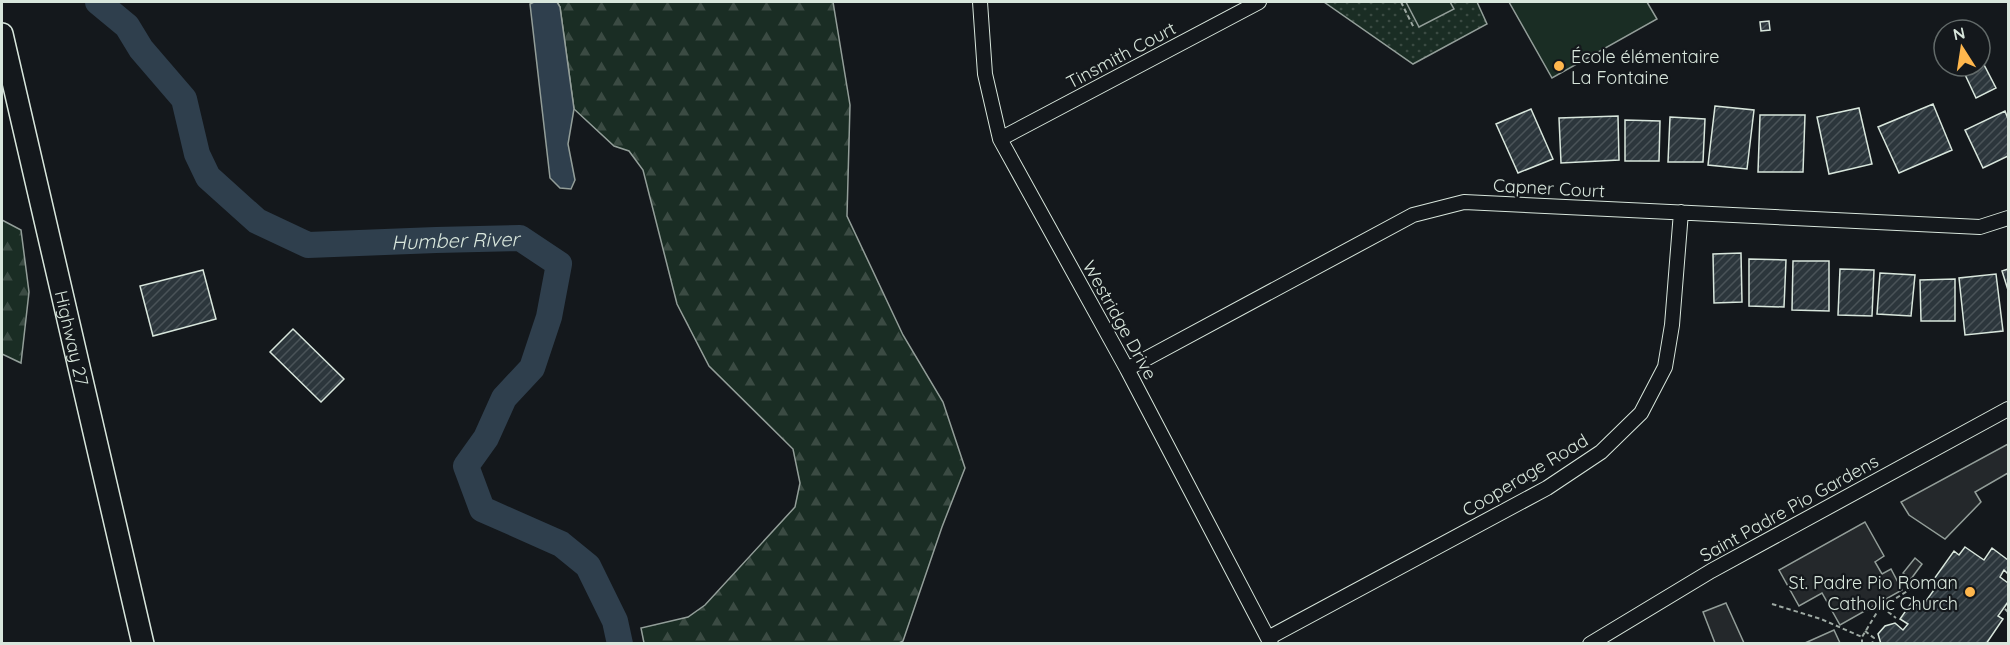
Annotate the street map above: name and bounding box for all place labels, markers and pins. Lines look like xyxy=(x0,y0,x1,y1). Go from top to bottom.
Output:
place label: École élémentaire La Fontaine xyxy=(1571,45,1719,89)
marker: École élémentaire La Fontaine xyxy=(1552,59,1566,73)
place label: St. Padre Pio Roman Catholic Church xyxy=(1789,571,1958,615)
marker: St. Padre Pio Roman Catholic Church xyxy=(1963,585,1977,599)

